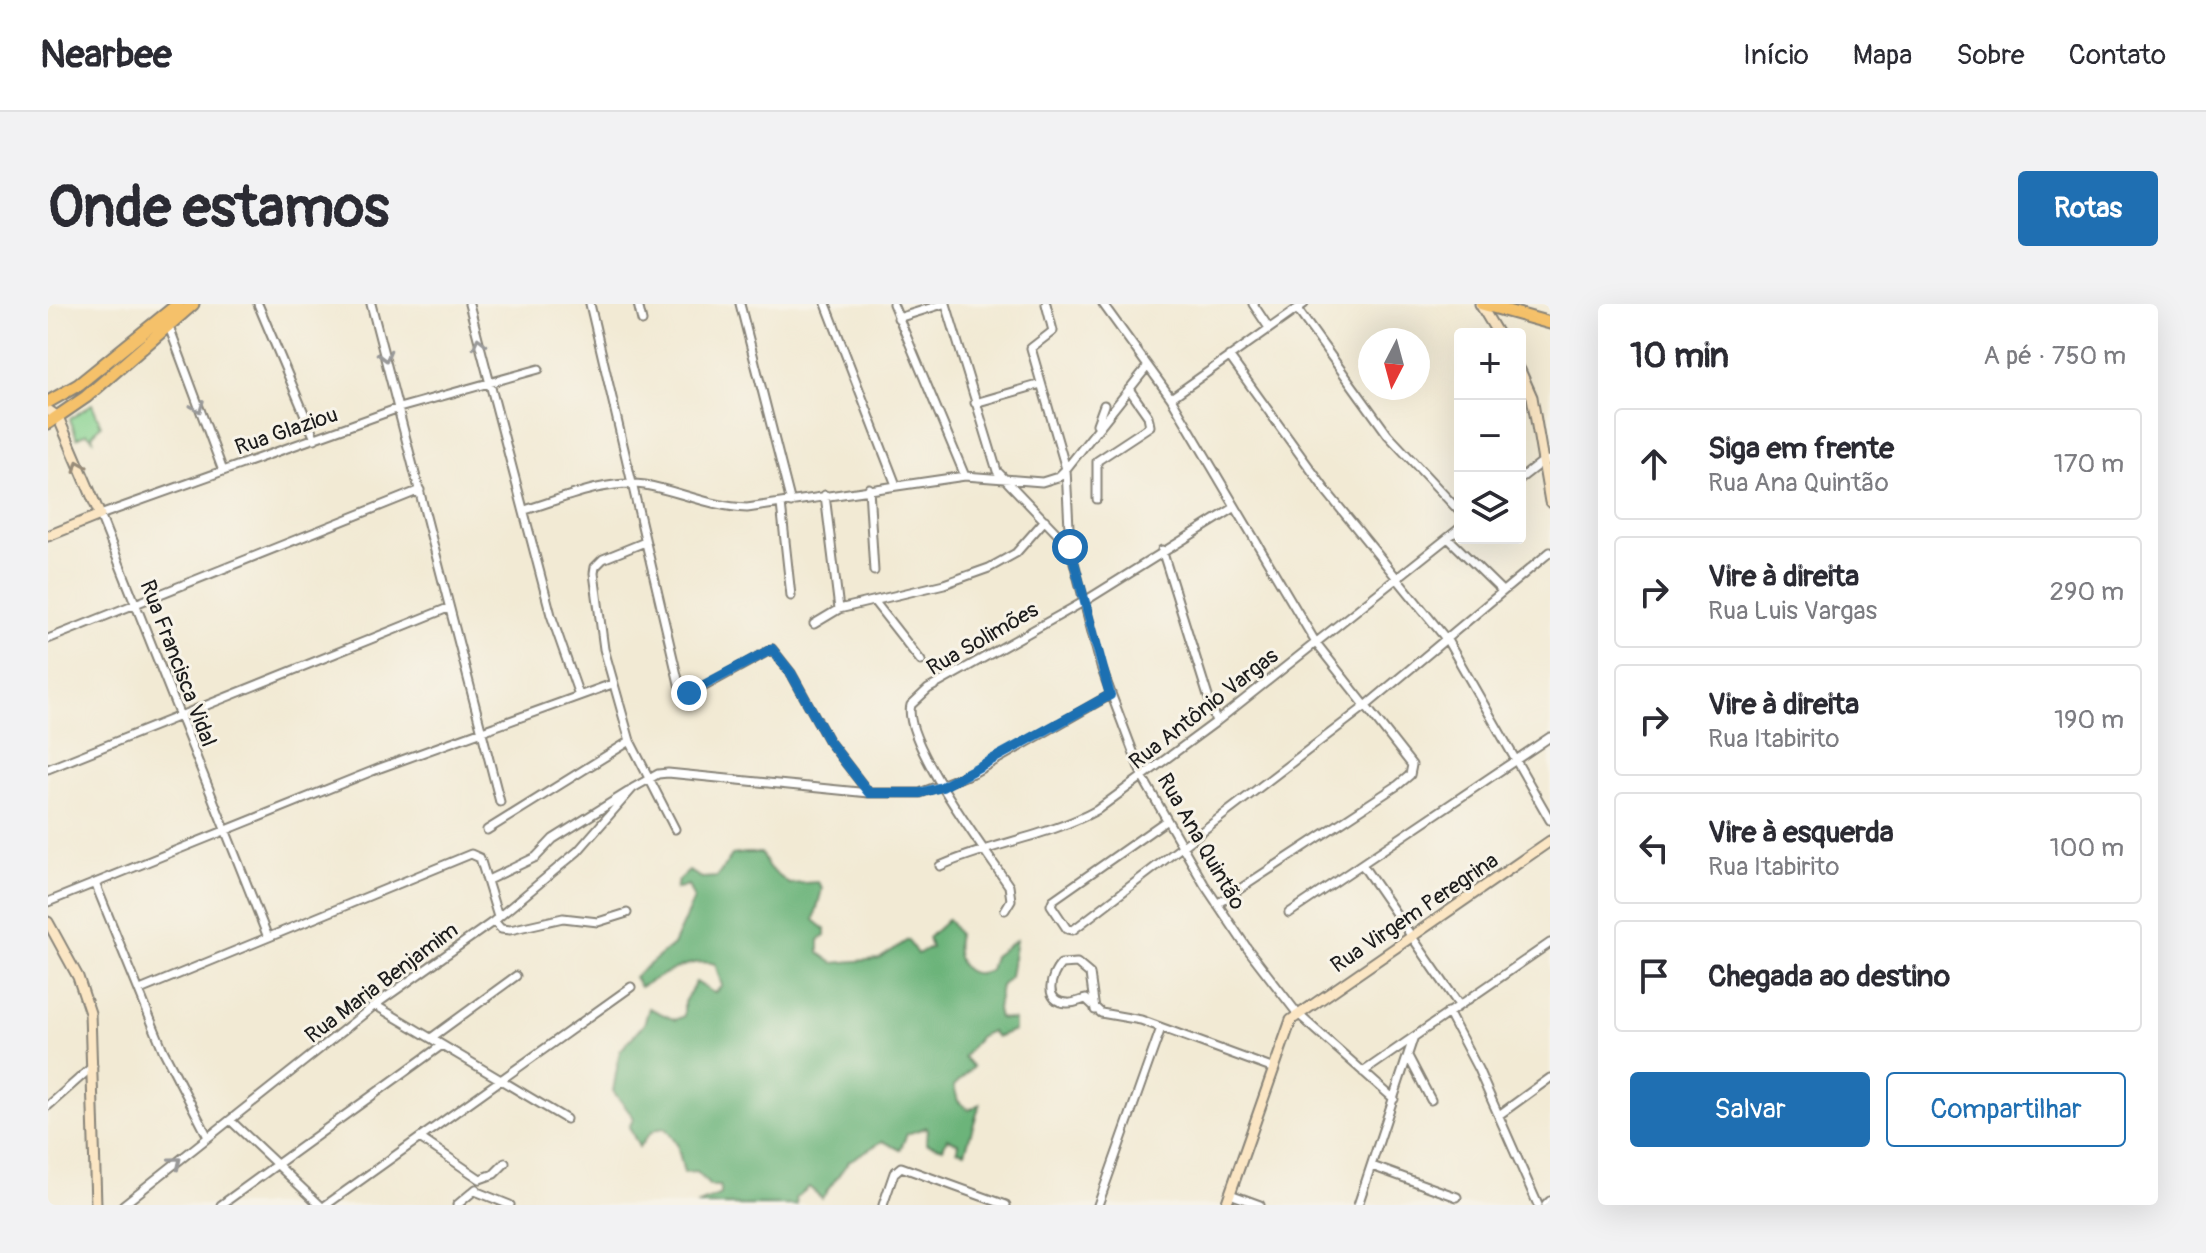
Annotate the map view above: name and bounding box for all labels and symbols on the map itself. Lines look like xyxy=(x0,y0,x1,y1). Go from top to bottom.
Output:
north arrow xyxy=(1358,328,1430,400)
one-way arrow xyxy=(471,337,488,351)
one-way arrow xyxy=(376,349,393,363)
one-way arrow xyxy=(188,399,205,413)
street label: Rua Glaziou xyxy=(231,400,341,462)
one-way arrow xyxy=(73,460,89,474)
route start xyxy=(1052,529,1088,565)
street label: Rua Francisca Vidal xyxy=(133,576,223,751)
street label: Rua Solimões xyxy=(922,596,1043,682)
street label: Rua Antônio Vargas xyxy=(1123,642,1284,776)
route end xyxy=(671,675,707,711)
street label: Rua Ana Quintão xyxy=(1151,768,1252,915)
street label: Rua Virgem Peregrina xyxy=(1325,846,1504,979)
street label: Rua Maria Benjamim xyxy=(299,916,464,1050)
one-way arrow xyxy=(167,1158,182,1172)

